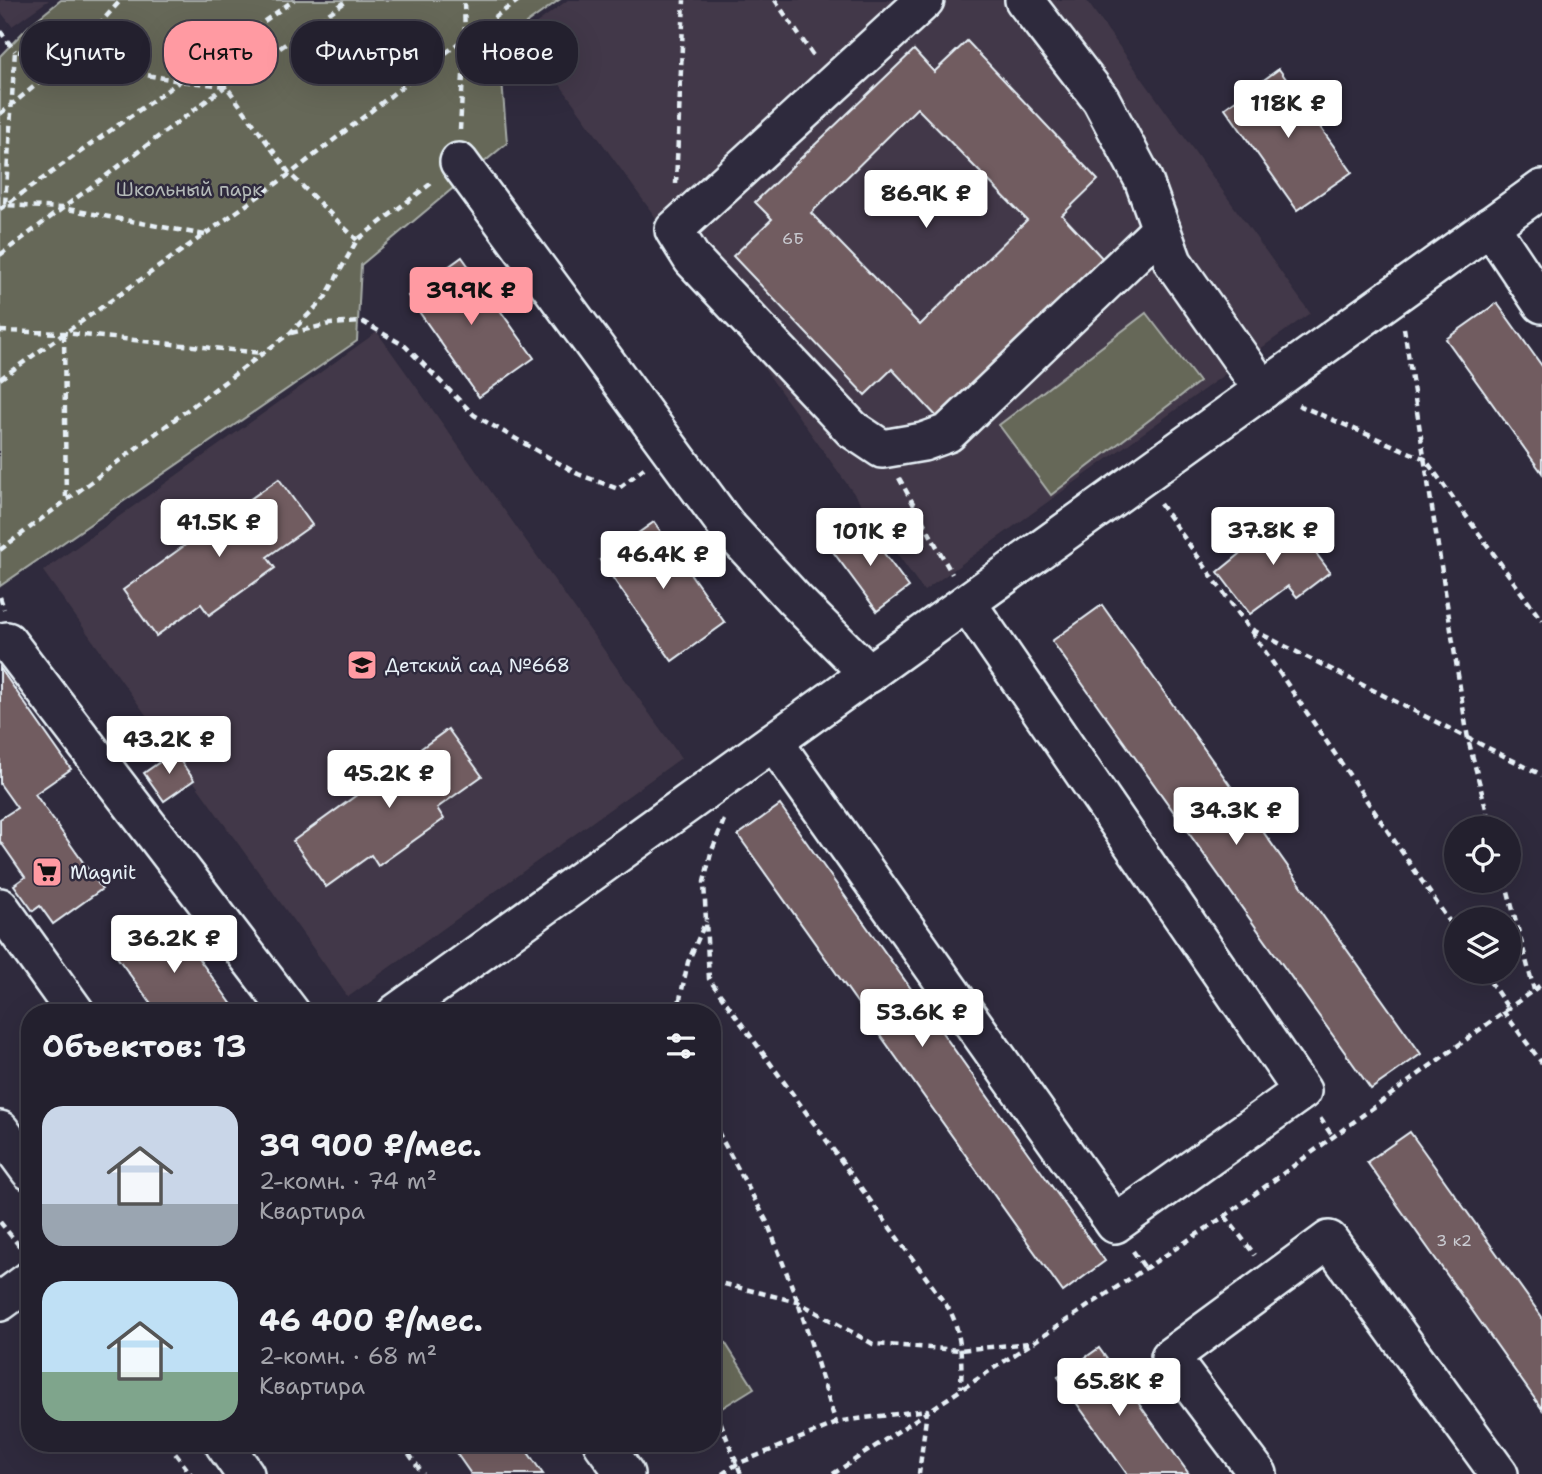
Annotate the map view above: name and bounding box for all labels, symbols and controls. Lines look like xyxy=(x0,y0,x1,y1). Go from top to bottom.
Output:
chip: Купить xyxy=(21,21,150,84)
chip: Снять xyxy=(164,21,277,84)
chip: Фильтры xyxy=(291,21,443,84)
chip: Новое xyxy=(457,21,578,84)
pin: 118K ₽ xyxy=(1231,80,1345,140)
text: 118K ₽ xyxy=(1250,88,1326,118)
pin: 86.9K ₽ xyxy=(861,170,991,230)
park label: Школьный парк xyxy=(116,177,262,202)
text: 86.9K ₽ xyxy=(880,178,972,208)
house number: 6Б xyxy=(782,228,804,249)
pin: 39.9K ₽ xyxy=(406,268,536,327)
text: 39.9K ₽ xyxy=(426,275,516,305)
pin: 41.5K ₽ xyxy=(154,500,284,559)
text: 41.5K ₽ xyxy=(177,507,261,537)
pin: 101K ₽ xyxy=(813,508,927,568)
pin: 37.8K ₽ xyxy=(1208,508,1338,567)
text: 37.8K ₽ xyxy=(1227,515,1319,545)
text: 101K ₽ xyxy=(832,516,908,546)
pin: 46.4K ₽ xyxy=(598,532,728,591)
text: 46.4K ₽ xyxy=(617,539,709,569)
school or university icon: Детский сад №668 xyxy=(345,648,379,682)
place label: Детский сад №668 xyxy=(385,653,570,678)
pin: 43.2K ₽ xyxy=(104,716,234,776)
text: 43.2K ₽ xyxy=(123,724,215,754)
pin: 45.2K ₽ xyxy=(324,750,454,810)
text: 45.2K ₽ xyxy=(343,758,435,788)
pin: 34.3K ₽ xyxy=(1171,788,1301,847)
text: 34.3K ₽ xyxy=(1190,795,1282,825)
map controls xyxy=(1444,816,1521,984)
button: locate xyxy=(1444,816,1521,893)
supermarket icon: Magnit xyxy=(30,855,64,889)
place label: Magnit xyxy=(70,860,136,885)
button: layers xyxy=(1444,907,1521,984)
pin: 36.2K ₽ xyxy=(109,916,239,975)
text: 36.2K ₽ xyxy=(127,923,221,953)
pin: 53.6K ₽ xyxy=(857,990,987,1049)
text: 53.6K ₽ xyxy=(876,997,968,1027)
text: Объектов: 13 xyxy=(42,1026,247,1067)
icon: filters xyxy=(662,1027,700,1065)
text: 39 900 ₽/мес. xyxy=(259,1125,482,1166)
icon: home xyxy=(98,1134,182,1218)
text: 2-комн. · 74 m² xyxy=(259,1166,437,1196)
text: Квартира xyxy=(259,1196,365,1226)
house number: 3 к2 xyxy=(1436,1230,1472,1251)
text: 46 400 ₽/мес. xyxy=(259,1300,483,1341)
icon: home xyxy=(98,1309,182,1393)
text: 2-комн. · 68 m² xyxy=(259,1341,437,1371)
pin: 65.8K ₽ xyxy=(1054,1358,1184,1418)
text: 65.8K ₽ xyxy=(1073,1366,1165,1396)
text: Квартира xyxy=(259,1371,365,1401)

